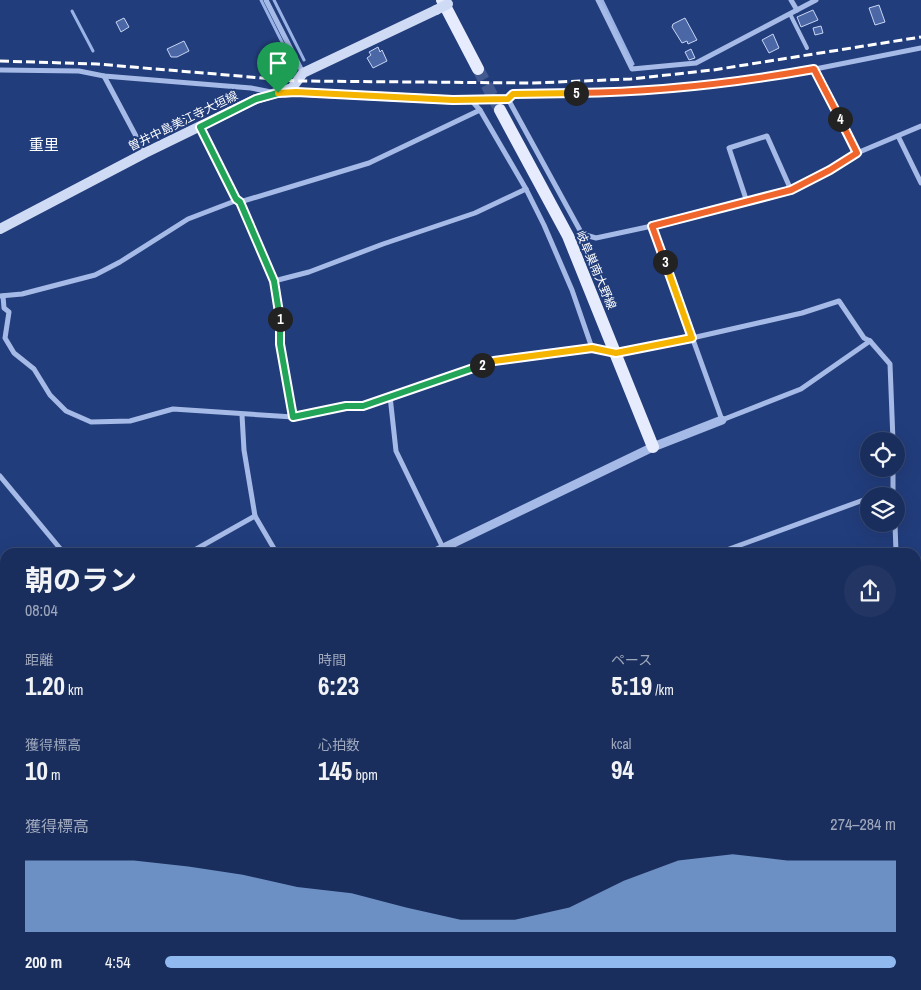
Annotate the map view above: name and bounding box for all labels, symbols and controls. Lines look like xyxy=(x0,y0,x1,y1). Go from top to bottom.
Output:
pin xyxy=(257,42,299,93)
icon: arrive xyxy=(264,49,292,77)
pin: 5 xyxy=(564,80,588,106)
text: 5 xyxy=(573,84,580,102)
street label: 曽井中島美江寺大垣線 xyxy=(126,88,240,154)
pin: 4 xyxy=(828,106,852,132)
text: 4 xyxy=(837,110,844,128)
district label: 重里 xyxy=(29,134,59,155)
street label: 岐阜巣南大野線 xyxy=(572,228,620,312)
pin: 3 xyxy=(652,250,678,274)
text: 3 xyxy=(662,253,669,271)
pin: 1 xyxy=(268,306,292,332)
text: 1 xyxy=(277,310,284,328)
pin: 2 xyxy=(470,352,494,378)
text: 2 xyxy=(479,356,486,374)
map controls xyxy=(860,432,905,532)
button: locate xyxy=(860,432,905,477)
button: layers xyxy=(860,487,905,532)
text: 朝のラン xyxy=(25,561,137,599)
button: share xyxy=(844,565,896,617)
text: 08:04 xyxy=(25,599,58,621)
text: 距離 xyxy=(25,651,53,669)
text: 時間 xyxy=(318,651,346,669)
text: ペース xyxy=(611,651,652,669)
text: 1.20 xyxy=(25,669,65,703)
text: 6:23 xyxy=(318,669,359,703)
text: 5:19 xyxy=(611,669,652,703)
text: km xyxy=(65,681,83,699)
text: /km xyxy=(652,681,674,699)
text: kcal xyxy=(611,735,631,753)
text: 獲得標高 xyxy=(25,736,81,754)
text: 心拍数 xyxy=(318,736,360,754)
text: 94 xyxy=(611,753,634,787)
text: 10 xyxy=(25,754,48,788)
text: 145 xyxy=(318,754,352,788)
text: m xyxy=(48,766,61,784)
text: bpm xyxy=(352,766,378,784)
text: 274–284 m xyxy=(830,813,896,835)
text: 獲得標高 xyxy=(25,815,89,837)
text: 200 m xyxy=(25,951,62,973)
text: 4:54 xyxy=(105,951,131,973)

